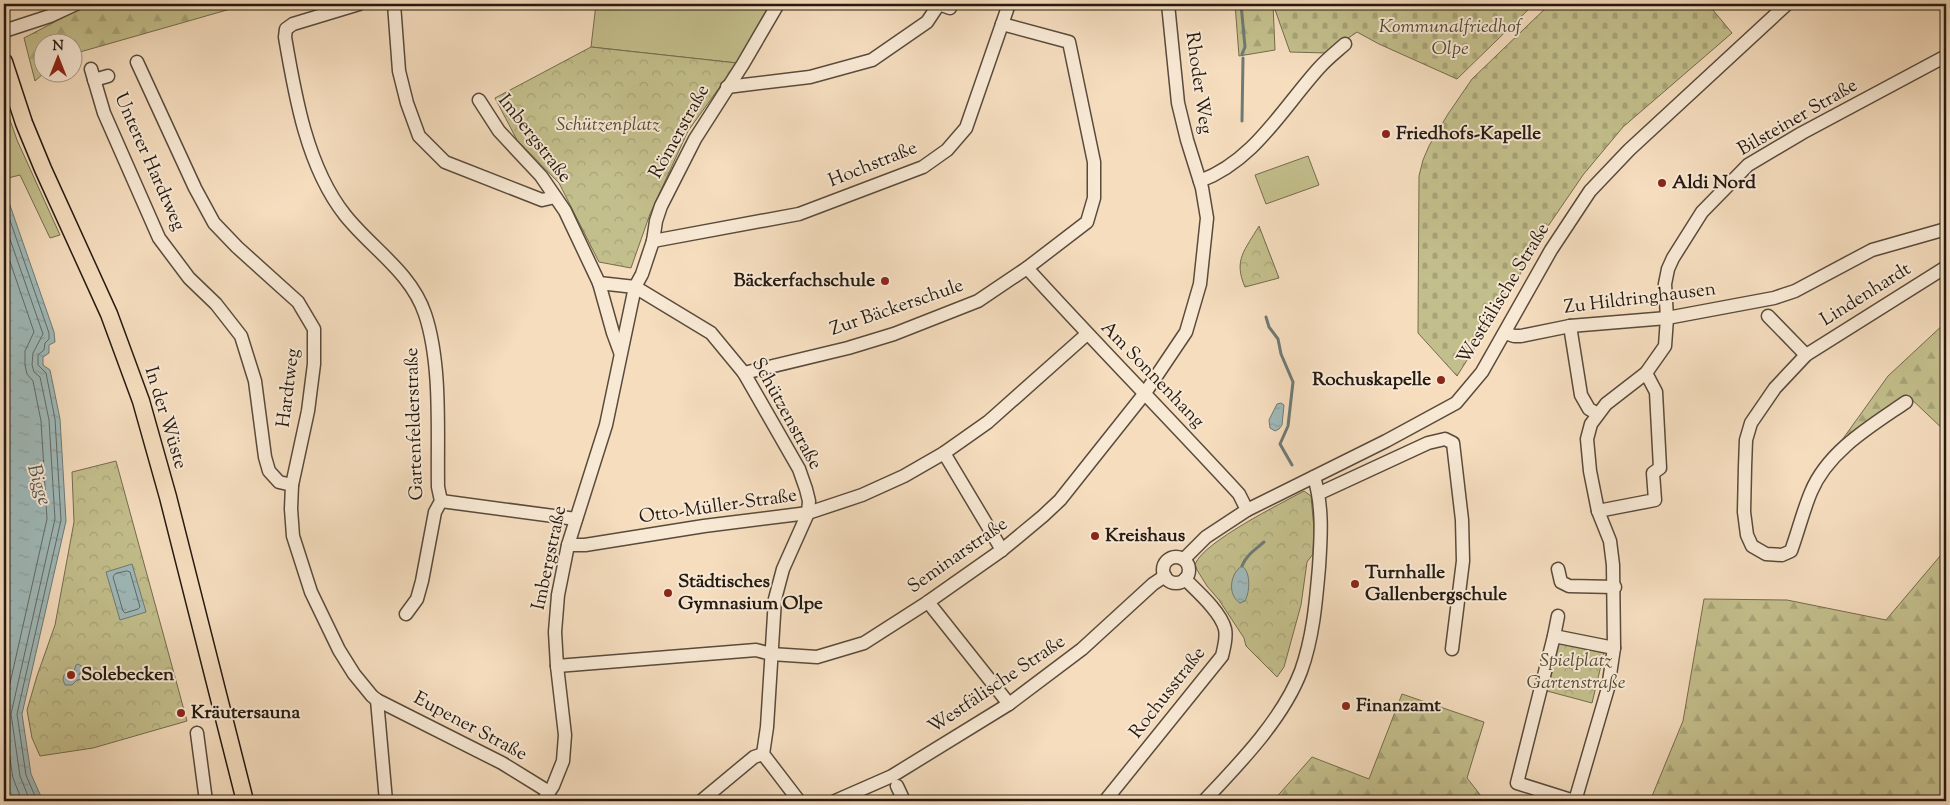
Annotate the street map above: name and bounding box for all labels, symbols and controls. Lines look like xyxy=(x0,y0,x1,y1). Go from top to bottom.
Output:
park label: Kommunalfriedhof Olpe xyxy=(1379,14,1524,63)
street label: Rhoder Weg xyxy=(1177,30,1219,136)
north arrow xyxy=(32,32,82,82)
text: N xyxy=(52,37,64,57)
street label: Bilsteiner Straße xyxy=(1733,73,1863,163)
street label: Römerstraße xyxy=(643,80,717,184)
street label: Unterer Hardtweg xyxy=(106,89,192,235)
street label: Imbergstraße xyxy=(491,89,577,189)
park label: Schützenplatz xyxy=(556,112,660,139)
place label: Friedhofs-Kapelle xyxy=(1396,121,1541,148)
marker: Friedhofs-Kapelle xyxy=(1380,128,1392,140)
street label: Hochstraße xyxy=(824,135,922,195)
place label: Aldi Nord xyxy=(1672,170,1756,197)
marker: Aldi Nord xyxy=(1656,177,1668,189)
street label: Westfälische Straße xyxy=(1451,218,1557,370)
street label: Lindenhardt xyxy=(1815,256,1917,334)
place label: Bäckerfachschule xyxy=(734,268,875,295)
street label: Zur Bäckerschule xyxy=(827,272,968,343)
marker: Bäckerfachschule xyxy=(879,275,891,287)
street label: Zu Hildringhausen xyxy=(1563,276,1717,322)
street label: Am Sonnenhang xyxy=(1094,315,1210,435)
street label: Hardtweg xyxy=(271,347,307,429)
street label: Gartenfelderstraße xyxy=(399,347,431,501)
street label: Schützenstraße xyxy=(744,353,828,475)
street label: In der Wüste xyxy=(137,363,193,473)
place label: Rochuskapelle xyxy=(1312,367,1431,394)
marker: Rochuskapelle xyxy=(1435,374,1447,386)
water label: Bigge xyxy=(18,461,58,509)
street label: Otto-Müller-Straße xyxy=(637,483,799,531)
street label: Imbergstraße xyxy=(526,503,574,613)
street label: Seminarstraße xyxy=(902,511,1014,601)
place label: Kreishaus xyxy=(1105,523,1186,550)
marker: Kreishaus xyxy=(1089,530,1101,542)
place label: Turnhalle Gallenbergschule xyxy=(1365,560,1507,609)
place label: Städtisches Gymnasium Olpe xyxy=(678,569,823,618)
marker: Turnhalle Gallenbergschule xyxy=(1349,578,1361,590)
marker: Städtisches Gymnasium Olpe xyxy=(662,587,674,599)
street label: Westfälische Straße xyxy=(923,629,1071,741)
street label: Rochusstraße xyxy=(1123,641,1213,745)
park label: Spielplatz Gartenstraße xyxy=(1527,648,1626,697)
place label: Solebecken xyxy=(81,662,175,689)
marker: Solebecken xyxy=(65,669,77,681)
street label: Eupener Straße xyxy=(408,686,532,768)
place label: Finanzamt xyxy=(1356,693,1441,720)
place label: Kräutersauna xyxy=(191,700,301,727)
marker: Finanzamt xyxy=(1340,700,1352,712)
marker: Kräutersauna xyxy=(175,707,187,719)

